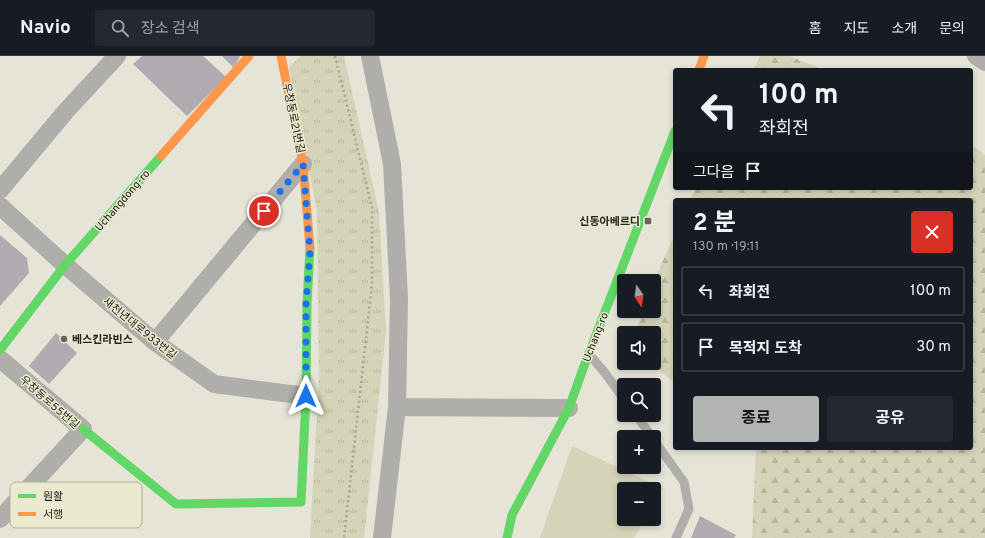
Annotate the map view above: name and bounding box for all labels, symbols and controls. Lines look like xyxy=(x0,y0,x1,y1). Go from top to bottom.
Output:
search box xyxy=(95,10,375,46)
text: Navio xyxy=(20,16,71,40)
icon: search xyxy=(109,17,131,39)
text: 장소 검색 xyxy=(141,20,200,39)
text: 홈 xyxy=(809,21,822,38)
text: 지도 xyxy=(844,21,869,38)
text: 소개 xyxy=(891,21,917,38)
text: 문의 xyxy=(939,21,965,38)
text: 100 m xyxy=(759,78,839,114)
street label: 우창동로21번길 xyxy=(279,82,307,155)
icon: left xyxy=(693,84,745,136)
text: 좌회전 xyxy=(759,118,809,141)
icon: arrive xyxy=(742,160,764,182)
text: 그다음 xyxy=(693,164,734,183)
street label: Uchangdong-ro xyxy=(92,167,153,234)
pin xyxy=(247,194,281,228)
icon: arrive xyxy=(253,200,275,222)
text: 2 분 xyxy=(693,209,736,239)
button: close xyxy=(911,211,953,253)
place label: 신동아베르디 xyxy=(579,215,640,229)
marker: 신동아베르디 xyxy=(643,216,653,226)
text: 130 m · 19:11 xyxy=(693,239,759,255)
north arrow xyxy=(617,274,661,318)
map controls xyxy=(617,274,661,526)
icon: left xyxy=(695,280,717,302)
text: 100 m xyxy=(910,282,951,301)
text: 좌회전 xyxy=(729,284,770,303)
street label: 새천년대로933번길 xyxy=(100,295,179,363)
street label: Uchang-ro xyxy=(580,310,612,364)
button: sound xyxy=(617,326,661,370)
place label: 베스킨라빈스 xyxy=(72,333,133,347)
marker: 베스킨라빈스 xyxy=(59,334,69,344)
icon: arrive xyxy=(695,336,717,358)
text: 30 m xyxy=(916,338,951,357)
text: 목적지 도착 xyxy=(729,340,802,359)
street label: 우창동로55번길 xyxy=(17,373,82,432)
position arrow xyxy=(285,375,327,417)
button: search xyxy=(617,378,661,422)
button: 종료 xyxy=(693,396,819,442)
button: 공유 xyxy=(827,396,953,442)
button: + xyxy=(617,430,661,474)
legend xyxy=(10,482,142,528)
button: − xyxy=(617,482,661,526)
text: 원활 xyxy=(43,490,63,504)
text: 서행 xyxy=(43,508,63,522)

